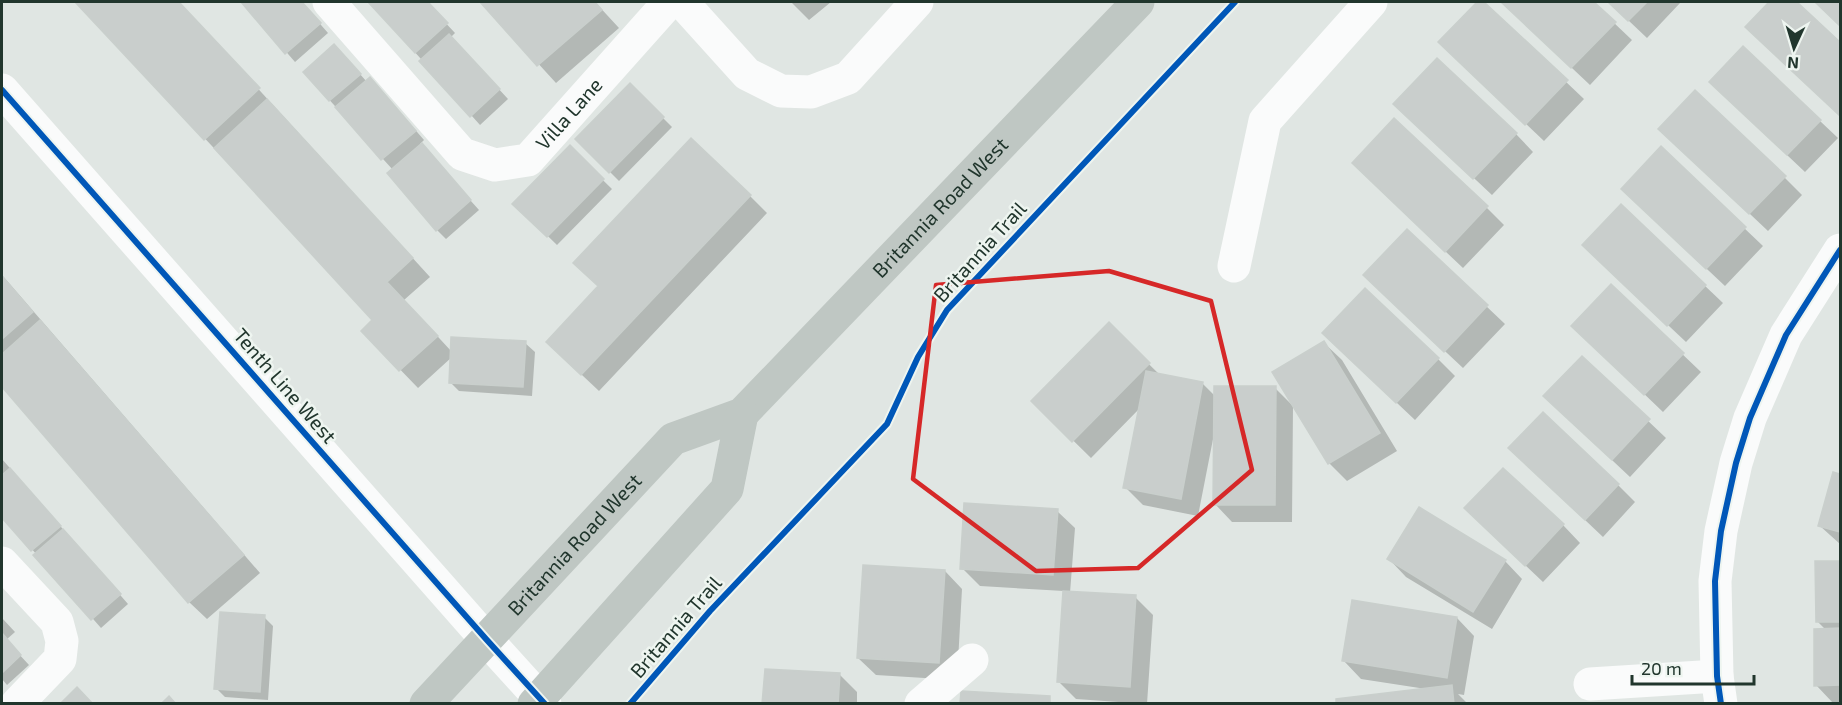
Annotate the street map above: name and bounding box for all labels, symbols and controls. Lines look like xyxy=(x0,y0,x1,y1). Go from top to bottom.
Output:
north arrow xyxy=(1764,18,1824,78)
text: N xyxy=(1786,54,1799,73)
street label: Villa Lane xyxy=(530,72,607,154)
street label: Britannia Road West xyxy=(867,132,1013,282)
street label: Britannia Trail xyxy=(928,196,1031,306)
street label: Tenth Line West xyxy=(229,323,342,448)
street label: Britannia Road West xyxy=(502,468,646,620)
street label: Britannia Trail xyxy=(625,571,726,682)
scale bar xyxy=(1632,648,1754,686)
text: 20 m xyxy=(1641,657,1682,679)

